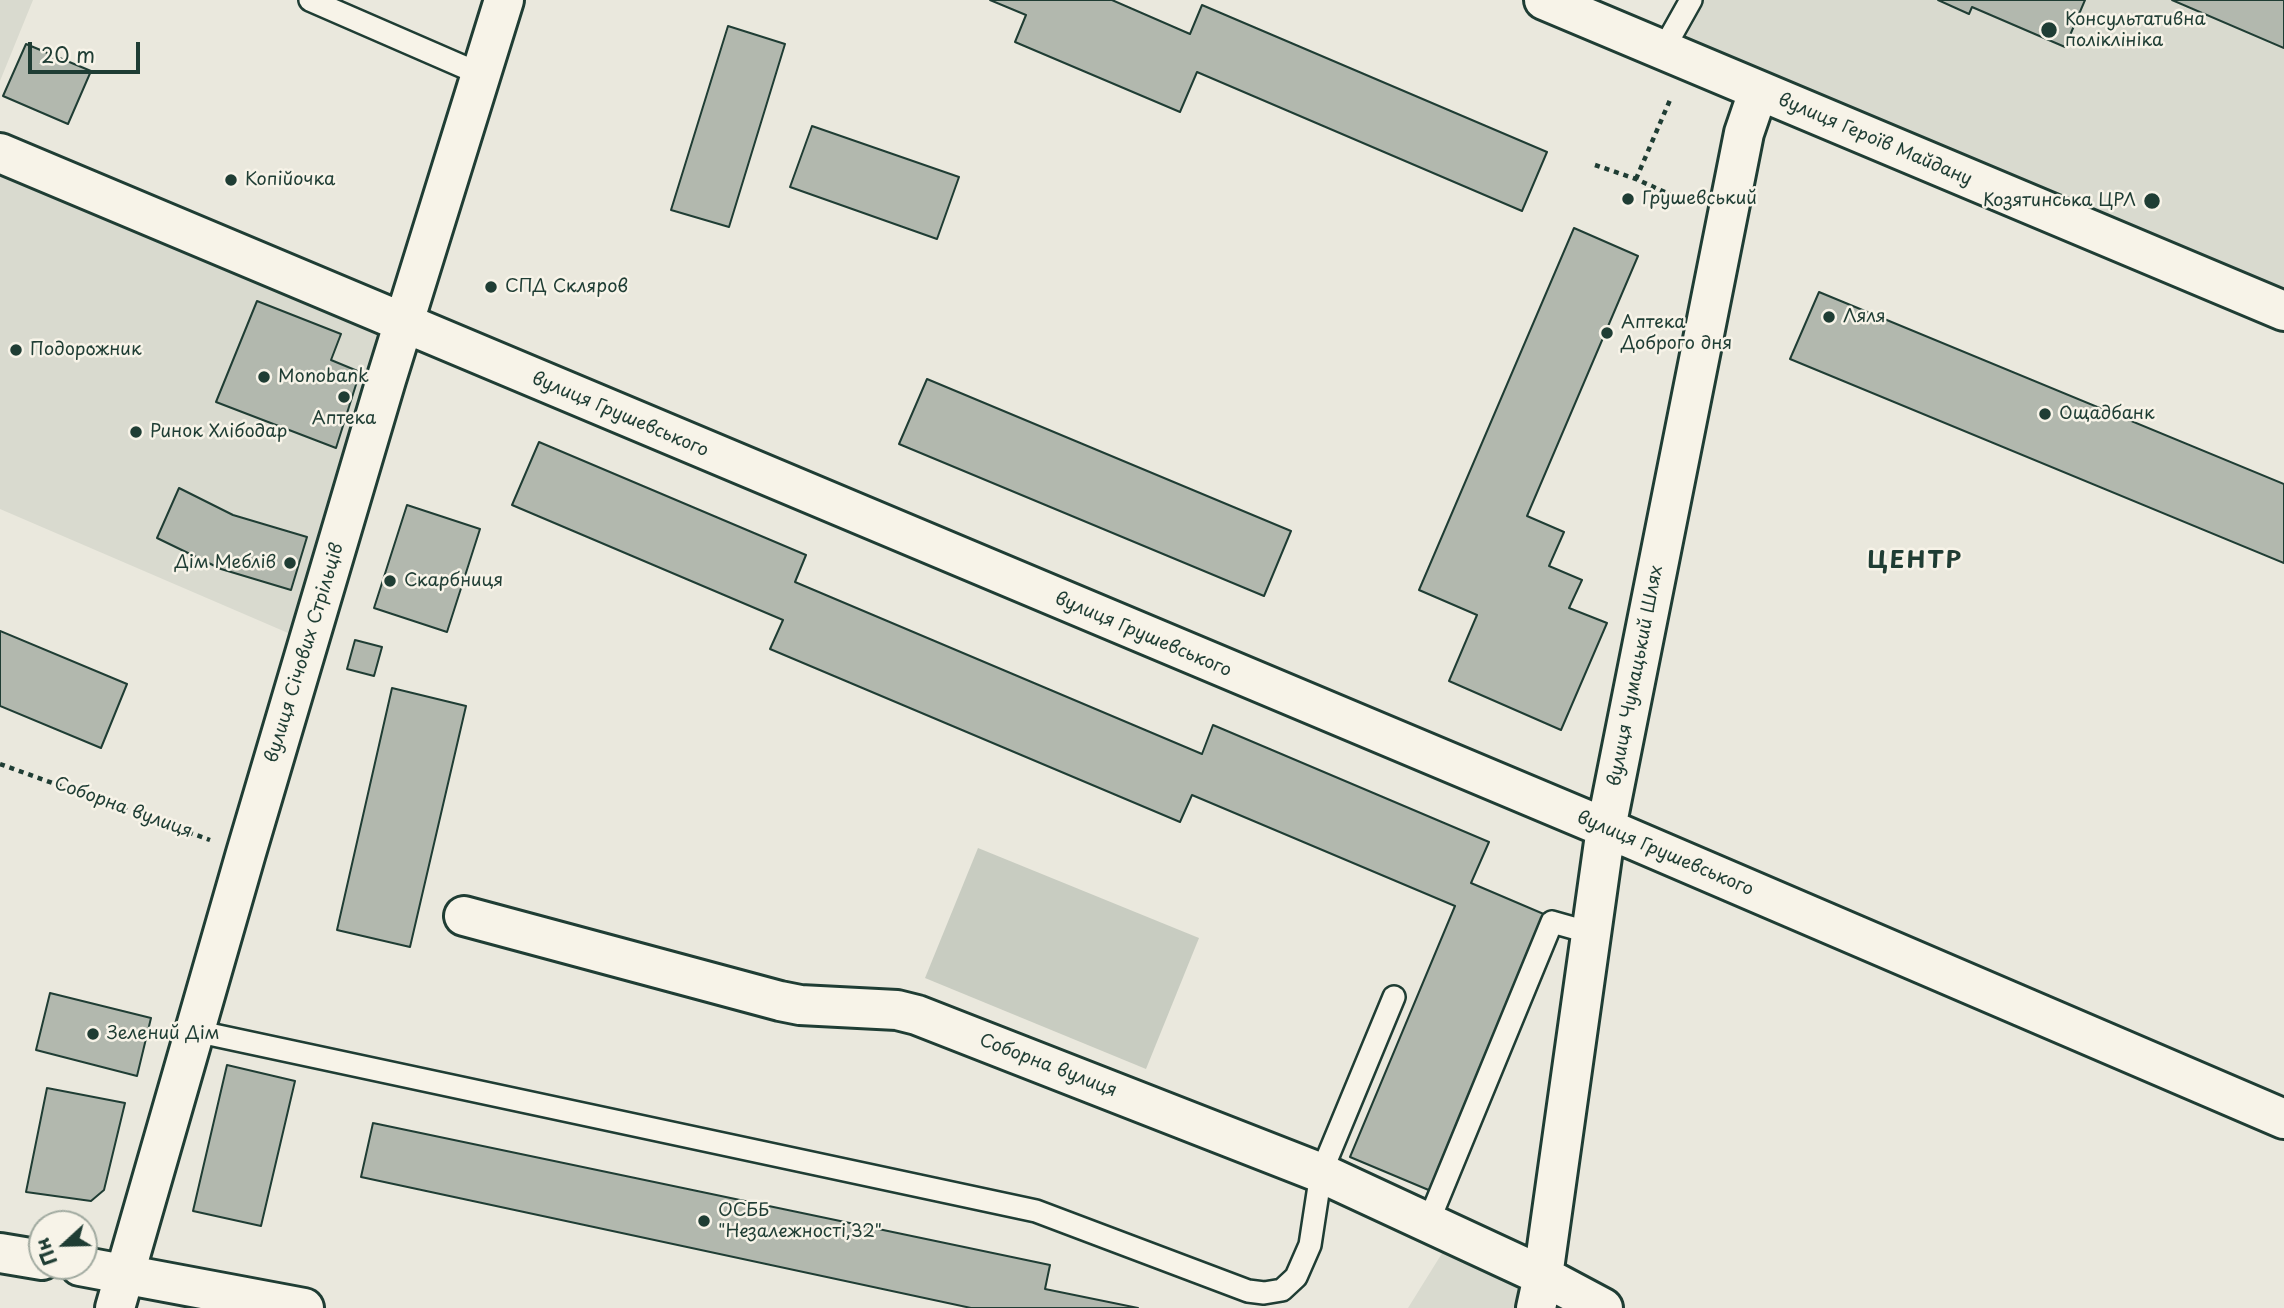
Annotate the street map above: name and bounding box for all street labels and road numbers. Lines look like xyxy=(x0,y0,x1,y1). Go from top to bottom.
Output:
street label: вулиця Героїв Майдану xyxy=(1775,89,1975,191)
street label: вулиця Грушевського xyxy=(528,368,712,462)
street label: вулиця Січових Стрільців xyxy=(261,541,349,765)
street label: вулиця Чумацький Шлях xyxy=(1604,564,1668,788)
street label: вулиця Грушевського xyxy=(1051,588,1235,682)
street label: Соборна вулиця xyxy=(51,773,195,843)
street label: вулиця Грушевського xyxy=(1573,807,1757,901)
street label: Соборна вулиця xyxy=(976,1030,1120,1102)

